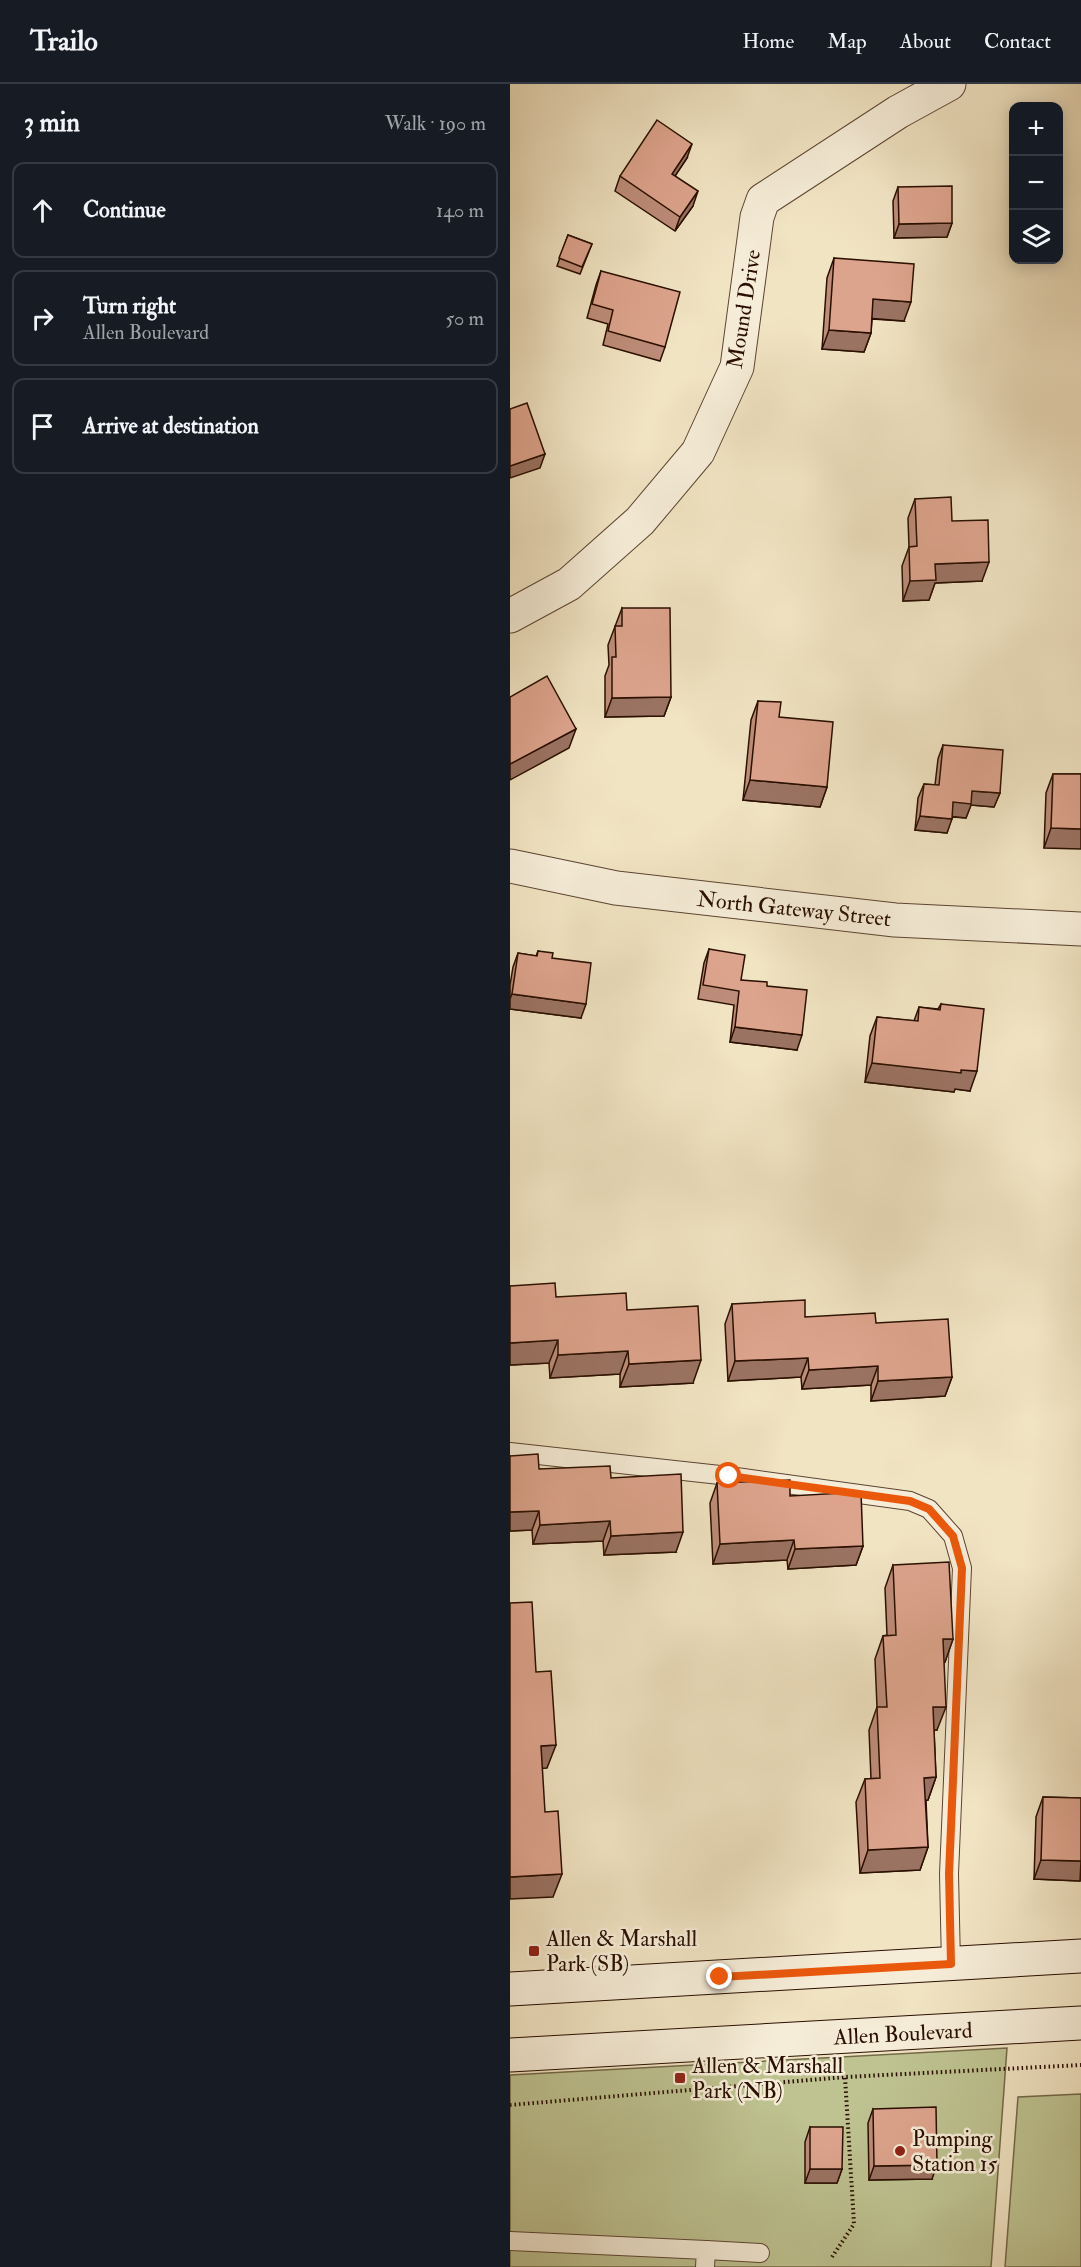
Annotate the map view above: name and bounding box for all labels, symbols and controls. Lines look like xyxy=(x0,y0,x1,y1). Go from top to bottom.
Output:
text: Trailo xyxy=(30,24,98,59)
text: Home xyxy=(742,28,794,55)
text: Map xyxy=(827,28,867,55)
text: About xyxy=(900,28,951,55)
text: Contact xyxy=(984,28,1051,55)
map controls xyxy=(1009,102,1063,264)
button: + xyxy=(1009,102,1063,156)
text: 3 min xyxy=(24,107,80,139)
text: Walk · 190 m xyxy=(385,111,486,136)
button: − xyxy=(1009,156,1063,210)
icon: ahead xyxy=(26,194,59,227)
text: Continue xyxy=(83,196,166,224)
text: 140 m xyxy=(436,198,484,223)
button: layers xyxy=(1009,210,1063,264)
street label: Mound Drive xyxy=(721,248,767,371)
text: Turn right xyxy=(83,292,176,320)
icon: right xyxy=(26,302,59,335)
text: 50 m xyxy=(445,306,484,331)
text: Allen Boulevard xyxy=(83,320,209,345)
icon: arrive xyxy=(26,410,59,443)
text: Arrive at destination xyxy=(83,412,259,440)
street label: North Gateway Street xyxy=(696,885,892,933)
route start xyxy=(715,1462,741,1488)
place label: Allen & Marshall Park (SB) xyxy=(545,1925,697,1978)
marker: Allen & Marshall Park (SB) xyxy=(527,1944,541,1958)
route end xyxy=(706,1963,732,1989)
street label: Allen Boulevard xyxy=(832,2016,973,2052)
place label: Allen & Marshall Park (NB) xyxy=(691,2052,843,2105)
marker: Allen & Marshall Park (NB) xyxy=(673,2071,687,2085)
place label: Pumping Station 15 xyxy=(912,2125,998,2178)
marker: Pumping Station 15 xyxy=(893,2144,907,2158)

